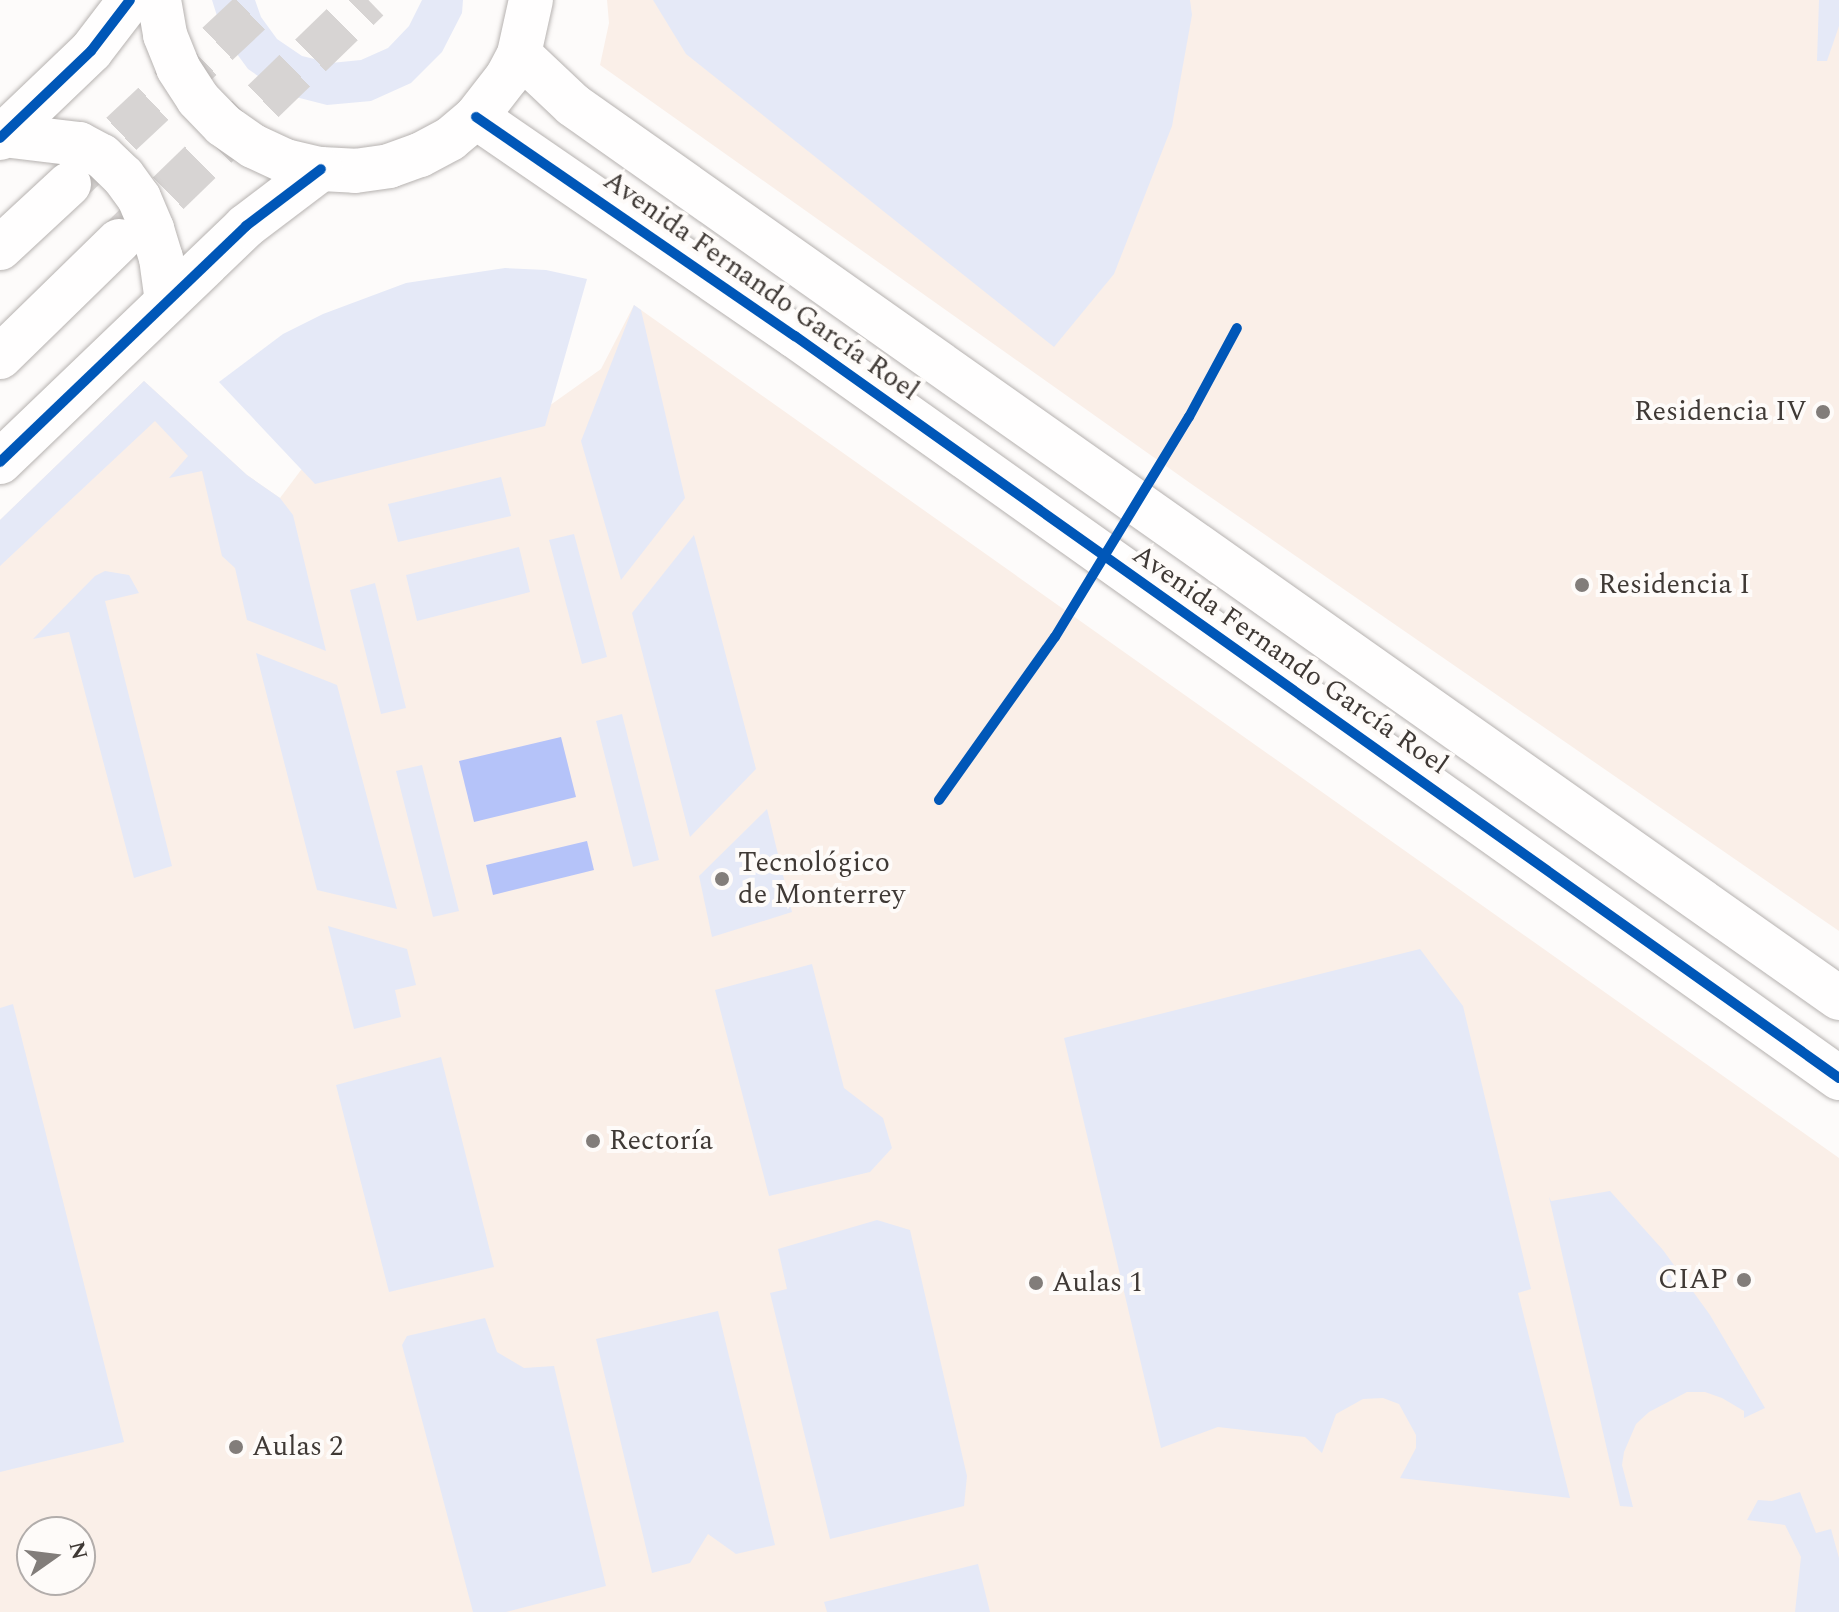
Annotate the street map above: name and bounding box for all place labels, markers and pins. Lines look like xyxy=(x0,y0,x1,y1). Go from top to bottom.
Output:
place label: Residencia IV xyxy=(1634,395,1807,429)
marker: Residencia IV xyxy=(1814,403,1832,421)
place label: Residencia I xyxy=(1598,568,1750,602)
marker: Residencia I xyxy=(1573,576,1591,594)
place label: Tecnológico de Monterrey xyxy=(738,846,905,912)
marker: Tecnológico de Monterrey xyxy=(713,870,731,888)
place label: Rectoría xyxy=(609,1124,713,1158)
marker: Rectoría xyxy=(584,1132,602,1150)
place label: CIAP xyxy=(1658,1263,1728,1297)
place label: Aulas 1 xyxy=(1052,1266,1143,1300)
marker: CIAP xyxy=(1735,1271,1753,1289)
marker: Aulas 1 xyxy=(1027,1274,1045,1292)
place label: Aulas 2 xyxy=(252,1430,343,1464)
marker: Aulas 2 xyxy=(227,1438,245,1456)

